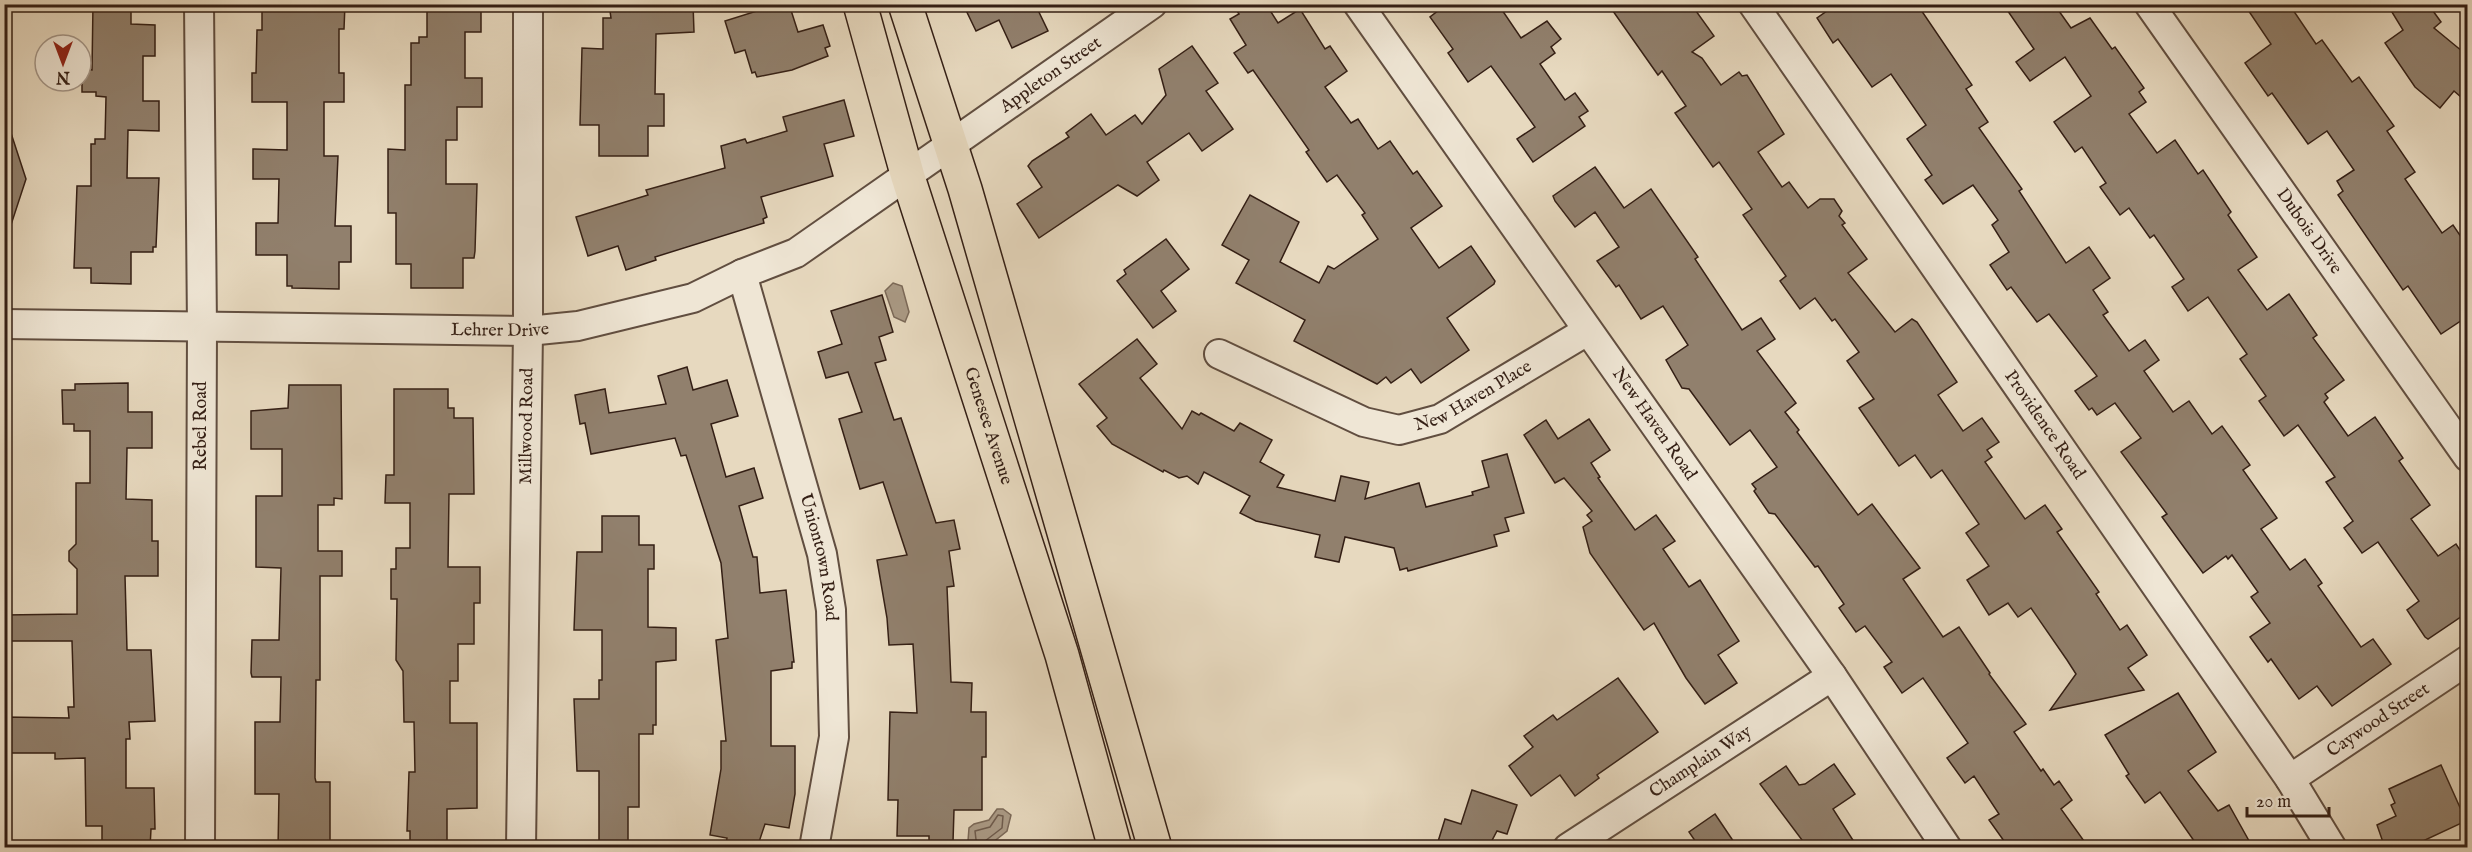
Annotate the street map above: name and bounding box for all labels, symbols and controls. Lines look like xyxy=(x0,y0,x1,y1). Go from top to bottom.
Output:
street label: Appleton Street xyxy=(995,31,1106,119)
north arrow xyxy=(33,33,93,93)
text: N xyxy=(56,66,71,86)
street label: Dubois Drive xyxy=(2271,184,2347,279)
street label: Lehrer Drive xyxy=(451,317,550,343)
street label: New Haven Place xyxy=(1412,355,1536,437)
street label: New Haven Road xyxy=(1607,363,1702,485)
street label: Genesee Avenue xyxy=(958,364,1018,488)
street label: Providence Road xyxy=(1999,366,2091,484)
street label: Millwood Road xyxy=(514,367,539,485)
street label: Rebel Road xyxy=(190,381,213,471)
street label: Uniontown Road xyxy=(794,491,843,622)
street label: Caywood Street xyxy=(2322,678,2434,763)
street label: Champlain Way xyxy=(1645,720,1756,803)
scale bar xyxy=(2247,780,2330,818)
text: 20 m xyxy=(2256,791,2291,814)

